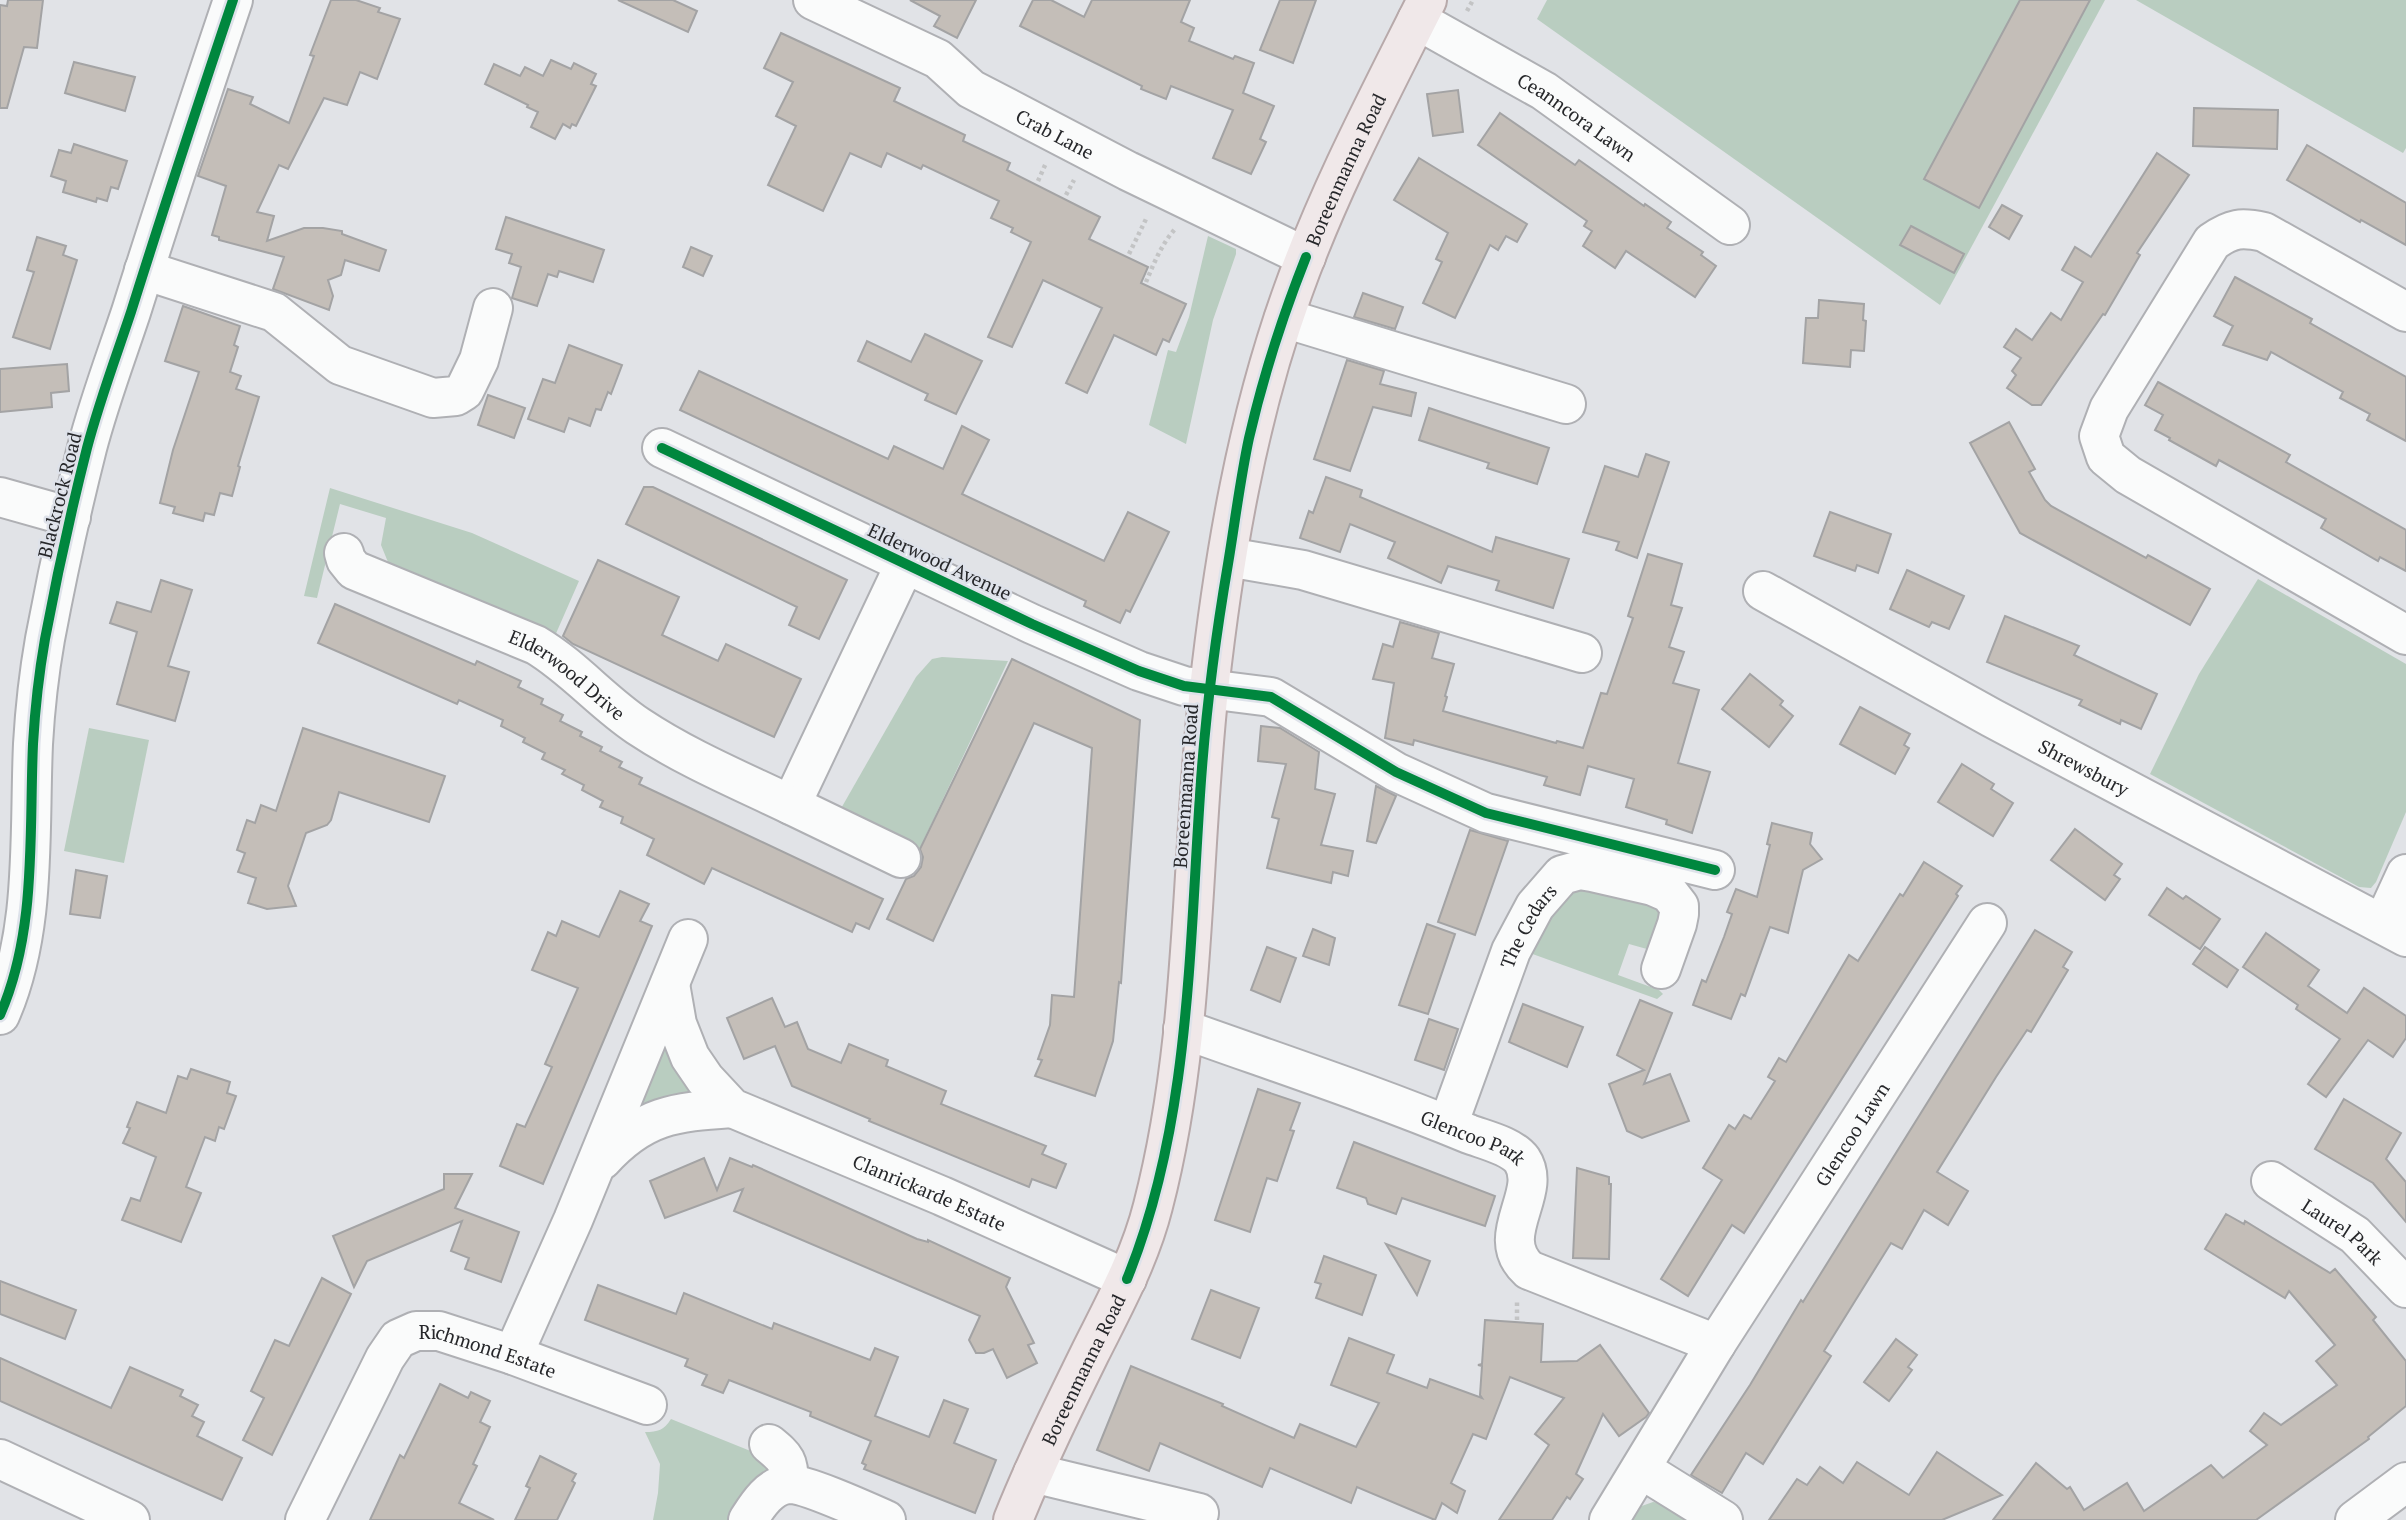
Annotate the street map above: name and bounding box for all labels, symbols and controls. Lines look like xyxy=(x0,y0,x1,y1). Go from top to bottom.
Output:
street label: Ceanncora Lawn xyxy=(1513,66,1641,166)
street label: Boreenmanna Road xyxy=(1299,88,1391,249)
street label: Crab Lane xyxy=(1012,102,1099,164)
street label: Blackrock Road xyxy=(31,429,87,561)
street label: Elderwood Avenue xyxy=(864,517,1016,605)
street label: Elderwood Drive xyxy=(506,623,631,725)
street label: Boreenmanna Road xyxy=(1167,702,1203,869)
street label: Shrewsbury xyxy=(2035,733,2134,801)
street label: The Cedars xyxy=(1493,878,1562,971)
street label: Glencoo Lawn xyxy=(1809,1077,1894,1191)
street label: Glencoo Park xyxy=(1417,1103,1532,1170)
street label: Clanrickarde Estate xyxy=(849,1148,1010,1236)
street label: Laurel Park xyxy=(2298,1192,2389,1270)
street label: Boreenmanna Road xyxy=(1035,1289,1130,1449)
street label: Richmond Estate xyxy=(419,1318,560,1383)

